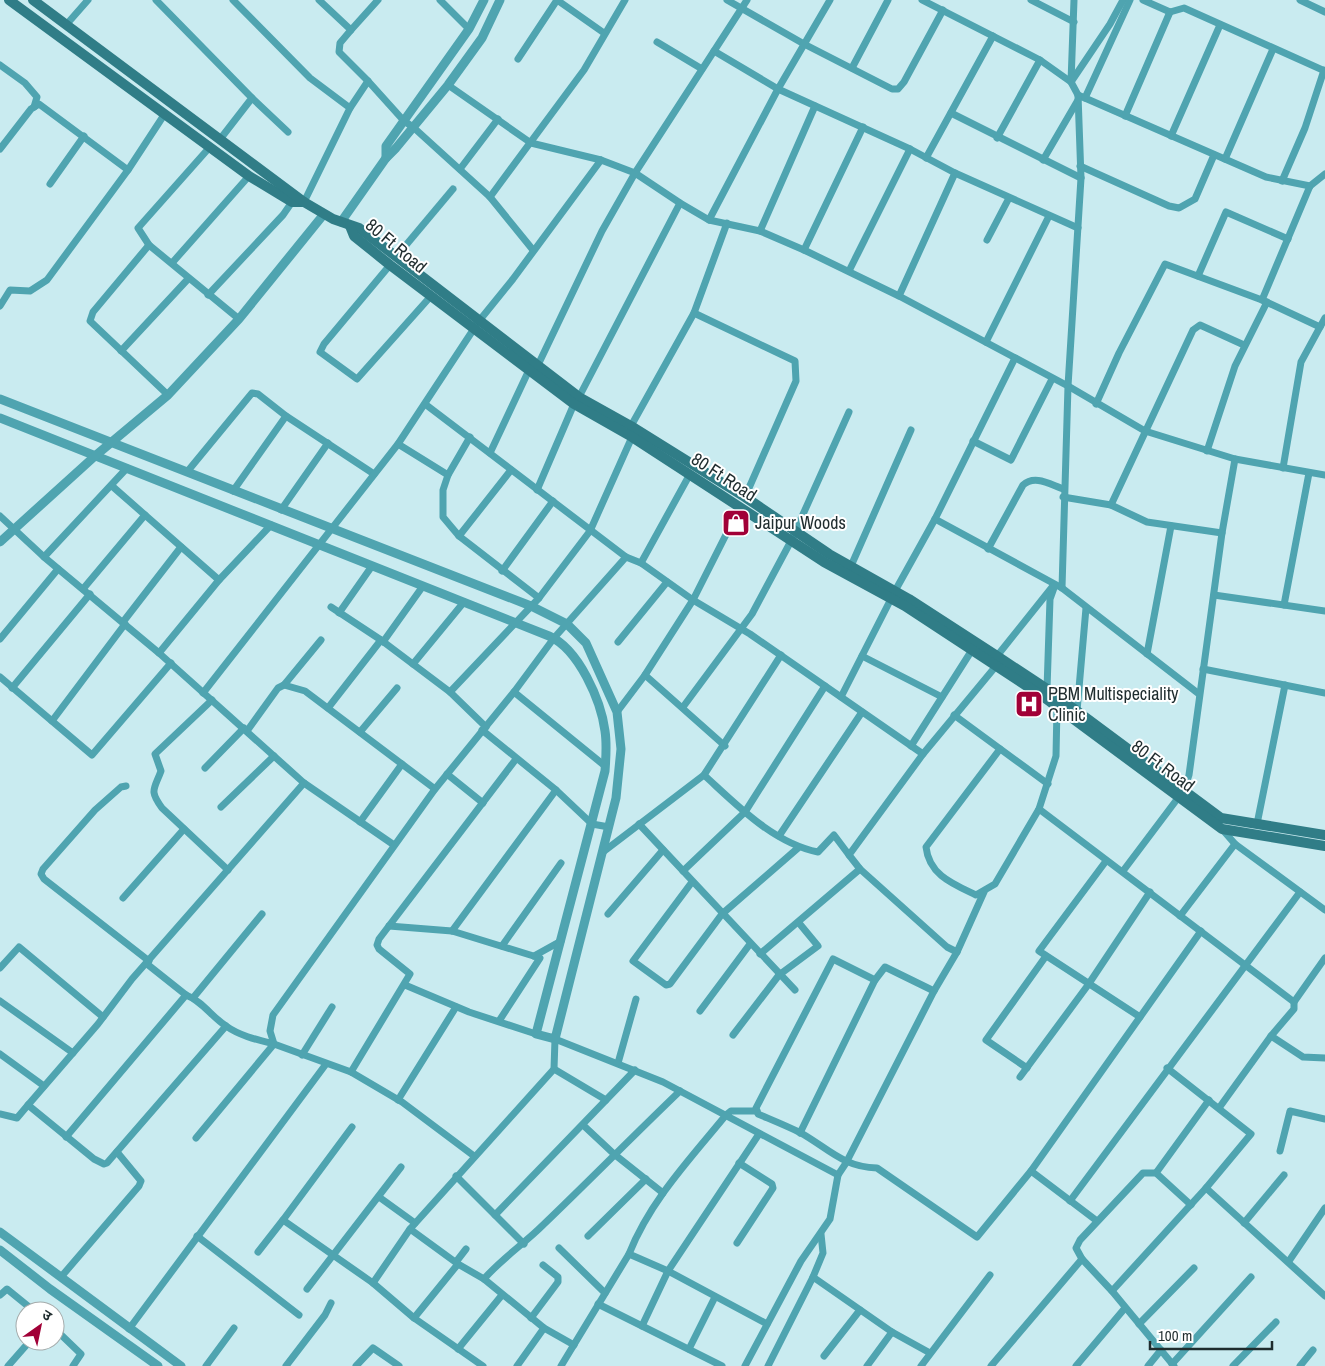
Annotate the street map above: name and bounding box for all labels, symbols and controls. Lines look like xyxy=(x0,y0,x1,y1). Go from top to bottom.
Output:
street label: 80 Ft Road xyxy=(360,213,432,279)
street label: 80 Ft Road xyxy=(687,446,762,507)
shop icon: Jaipur Woods xyxy=(721,508,751,538)
place label: Jaipur Woods xyxy=(755,510,846,535)
place label: PBM Multispeciality Clinic xyxy=(1048,681,1179,727)
hospital icon: PBM Multispeciality Clinic xyxy=(1014,689,1044,719)
street label: 80 Ft Road xyxy=(1127,734,1200,798)
north arrow xyxy=(15,1301,65,1351)
text: उ xyxy=(39,1305,56,1325)
scale bar xyxy=(1150,1318,1272,1350)
text: 100 m xyxy=(1158,1325,1192,1346)

